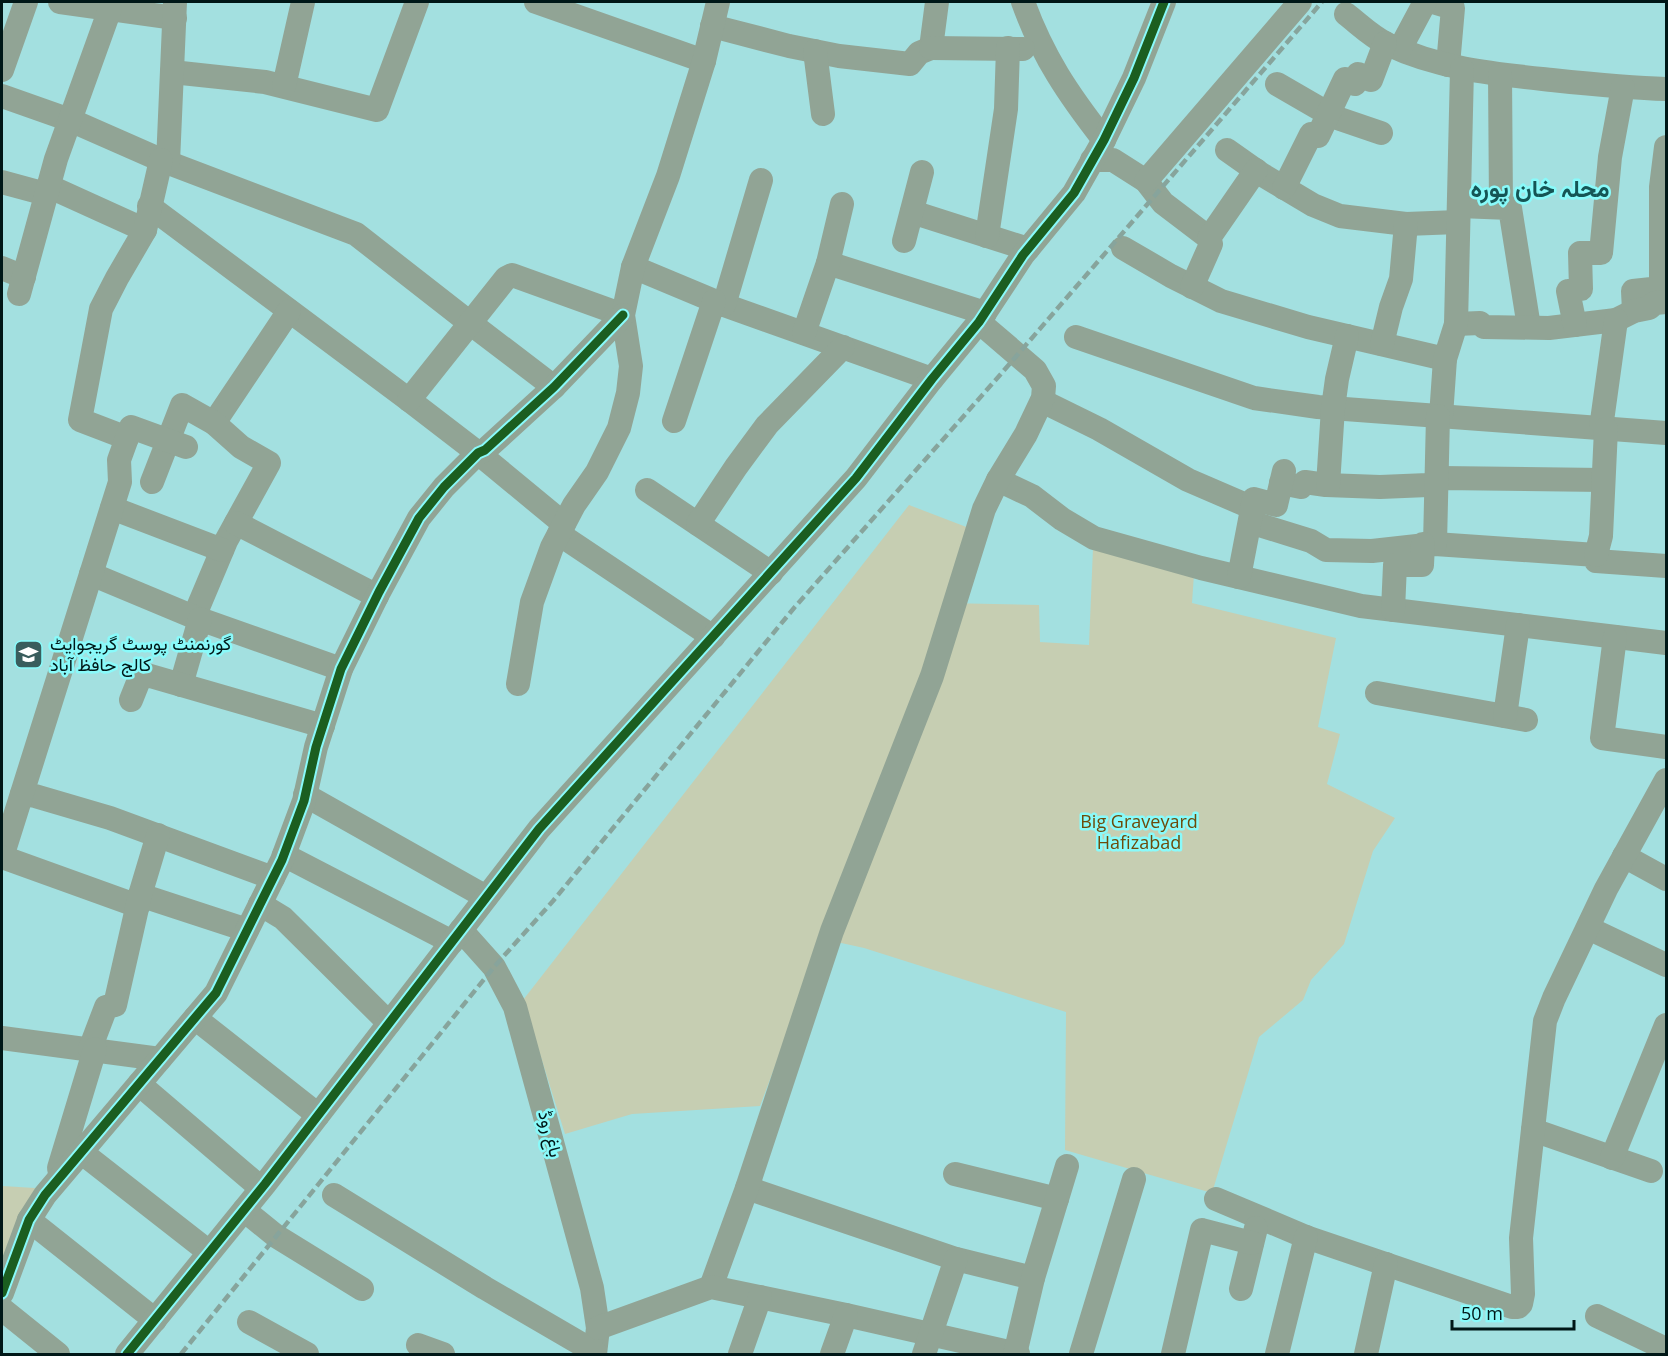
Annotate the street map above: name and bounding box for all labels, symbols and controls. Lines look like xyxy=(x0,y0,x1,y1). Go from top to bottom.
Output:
district label: محلہ خان پورہ xyxy=(1471,171,1609,205)
place label: گورنمنٹ پوسٹ گریجوایٹ کالج حافظ آباد xyxy=(50,631,231,677)
school or university icon: گورنمنٹ پوسٹ گریجوایٹ کالج حافظ آباد xyxy=(13,638,45,670)
park label: Big Graveyard Hafizabad xyxy=(1080,809,1198,854)
street label: باغ روڈ xyxy=(532,1108,569,1160)
scale bar xyxy=(1452,1293,1574,1331)
text: 50 m xyxy=(1461,1301,1503,1325)

